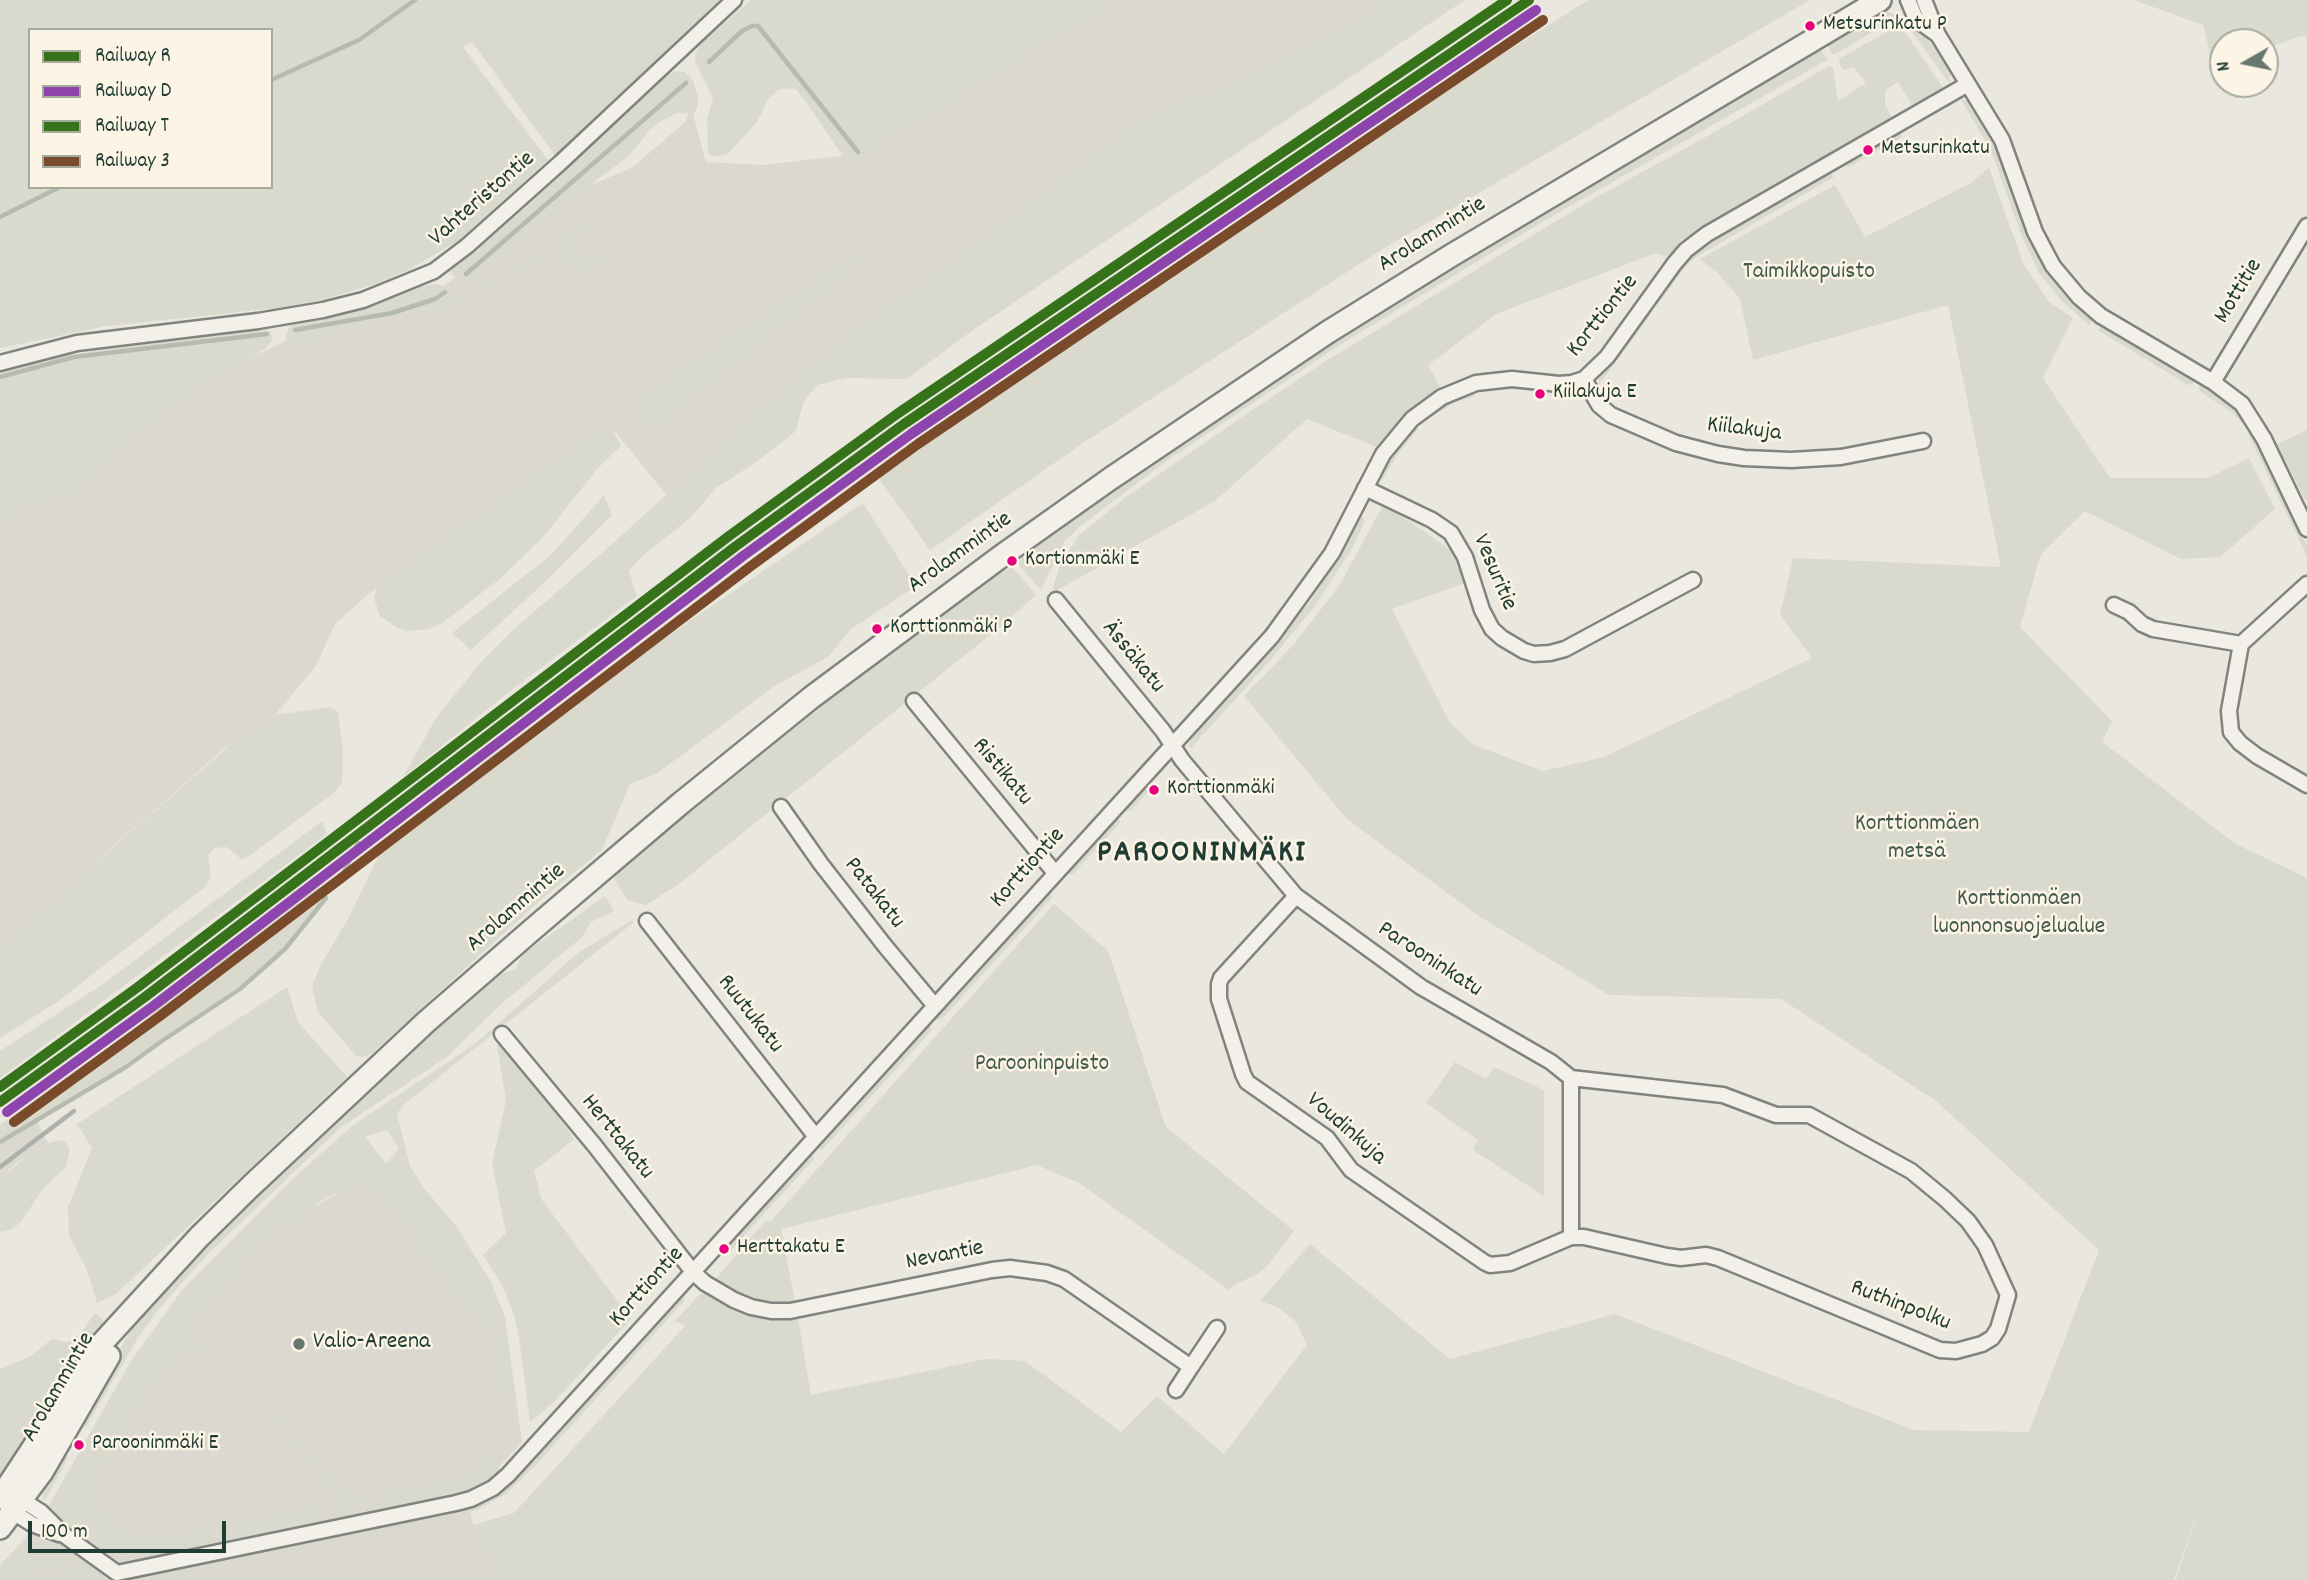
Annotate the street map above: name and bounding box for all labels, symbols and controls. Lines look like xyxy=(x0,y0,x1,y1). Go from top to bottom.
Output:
place label: Metsurinkatu P xyxy=(1823,13,1947,39)
marker: Metsurinkatu P xyxy=(1803,19,1817,33)
legend xyxy=(28,28,273,189)
north arrow xyxy=(2209,28,2279,98)
text: Railway R xyxy=(95,42,171,72)
text: N xyxy=(2211,59,2239,73)
text: Railway D xyxy=(95,77,171,107)
text: Railway T xyxy=(95,112,169,142)
place label: Metsurinkatu xyxy=(1881,137,1990,163)
marker: Metsurinkatu xyxy=(1861,143,1875,157)
street label: Vahteristontie xyxy=(424,146,542,254)
text: Railway 3 xyxy=(95,147,170,177)
street label: Arolammintie xyxy=(1374,191,1492,281)
street label: Mottitie xyxy=(2209,254,2271,330)
park label: Taimikkopuisto xyxy=(1743,260,1875,288)
street label: Korttiontie xyxy=(1562,270,1646,364)
place label: Kiilakuja E xyxy=(1553,381,1636,407)
marker: Kiilakuja E xyxy=(1533,387,1547,401)
street label: Kiilakuja xyxy=(1705,412,1783,450)
street label: Arolammintie xyxy=(903,507,1019,601)
street label: Vesuritie xyxy=(1464,531,1522,615)
place label: Kortionmäki E xyxy=(1025,548,1139,574)
marker: Kortionmäki E xyxy=(1005,554,1019,568)
place label: Korttionmäki P xyxy=(890,616,1012,642)
street label: Ässäkatu xyxy=(1094,616,1170,700)
marker: Korttionmäki P xyxy=(870,622,884,636)
street label: Ristikatu xyxy=(964,733,1038,813)
place label: Korttionmäki xyxy=(1167,777,1274,803)
marker: Korttionmäki xyxy=(1147,783,1161,797)
park label: Korttionmäen metsä xyxy=(1855,812,1979,868)
street label: Korttiontie xyxy=(985,823,1073,915)
district label: PAROONINMÄKI xyxy=(1099,837,1305,875)
street label: Patakatu xyxy=(836,853,910,935)
street label: Arolammintie xyxy=(462,858,572,960)
park label: Korttionmäen luonnonsuojelualue xyxy=(1933,887,2105,943)
street label: Parooninkatu xyxy=(1371,916,1487,1006)
street label: Ruutukatu xyxy=(709,970,789,1060)
park label: Parooninpuisto xyxy=(975,1052,1109,1080)
street label: Voudinkuja xyxy=(1299,1087,1391,1173)
street label: Herttakatu xyxy=(573,1090,659,1186)
street label: Nevantie xyxy=(904,1235,986,1279)
place label: Herttakatu E xyxy=(737,1236,845,1262)
street label: Korttiontie xyxy=(604,1242,692,1334)
marker: Herttakatu E xyxy=(717,1242,731,1256)
street label: Ruthinpolku xyxy=(1846,1275,1954,1339)
street label: Arolammintie xyxy=(17,1328,103,1448)
place label: Valio-Areena xyxy=(313,1330,430,1358)
marker: Valio-Areena xyxy=(291,1336,307,1352)
place label: Parooninmäki E xyxy=(92,1432,219,1458)
marker: Parooninmäki E xyxy=(72,1438,86,1452)
scale bar xyxy=(32,1506,229,1550)
text: 100 m xyxy=(41,1518,88,1548)

